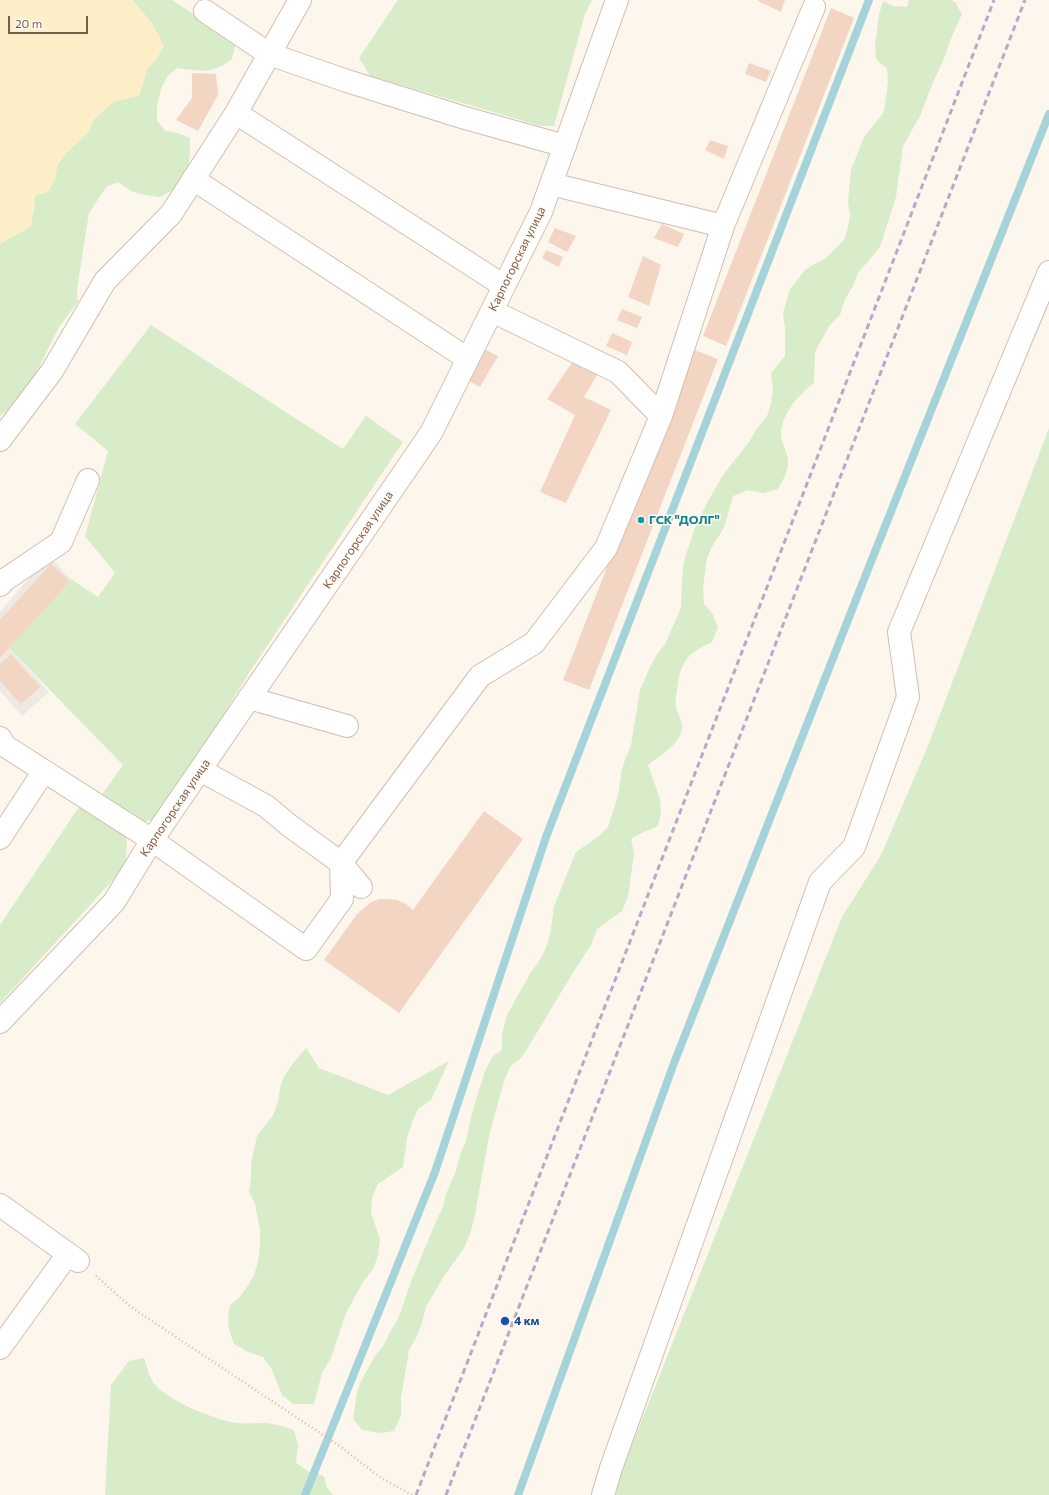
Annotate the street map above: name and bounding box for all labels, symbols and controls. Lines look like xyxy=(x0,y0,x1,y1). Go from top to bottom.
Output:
scale bar xyxy=(10,8,90,34)
text: 20 m xyxy=(15,16,42,30)
street label: Карпогорская улица xyxy=(485,204,549,314)
street label: Карпогорская улица xyxy=(320,488,396,592)
place label: ГСК "ДОЛГ" xyxy=(649,513,720,527)
marker: ГСК "ДОЛГ" xyxy=(636,515,646,525)
street label: Карпогорская улица xyxy=(137,756,213,860)
place label: 4 км xyxy=(514,1314,539,1328)
marker: 4 км xyxy=(499,1315,511,1327)

